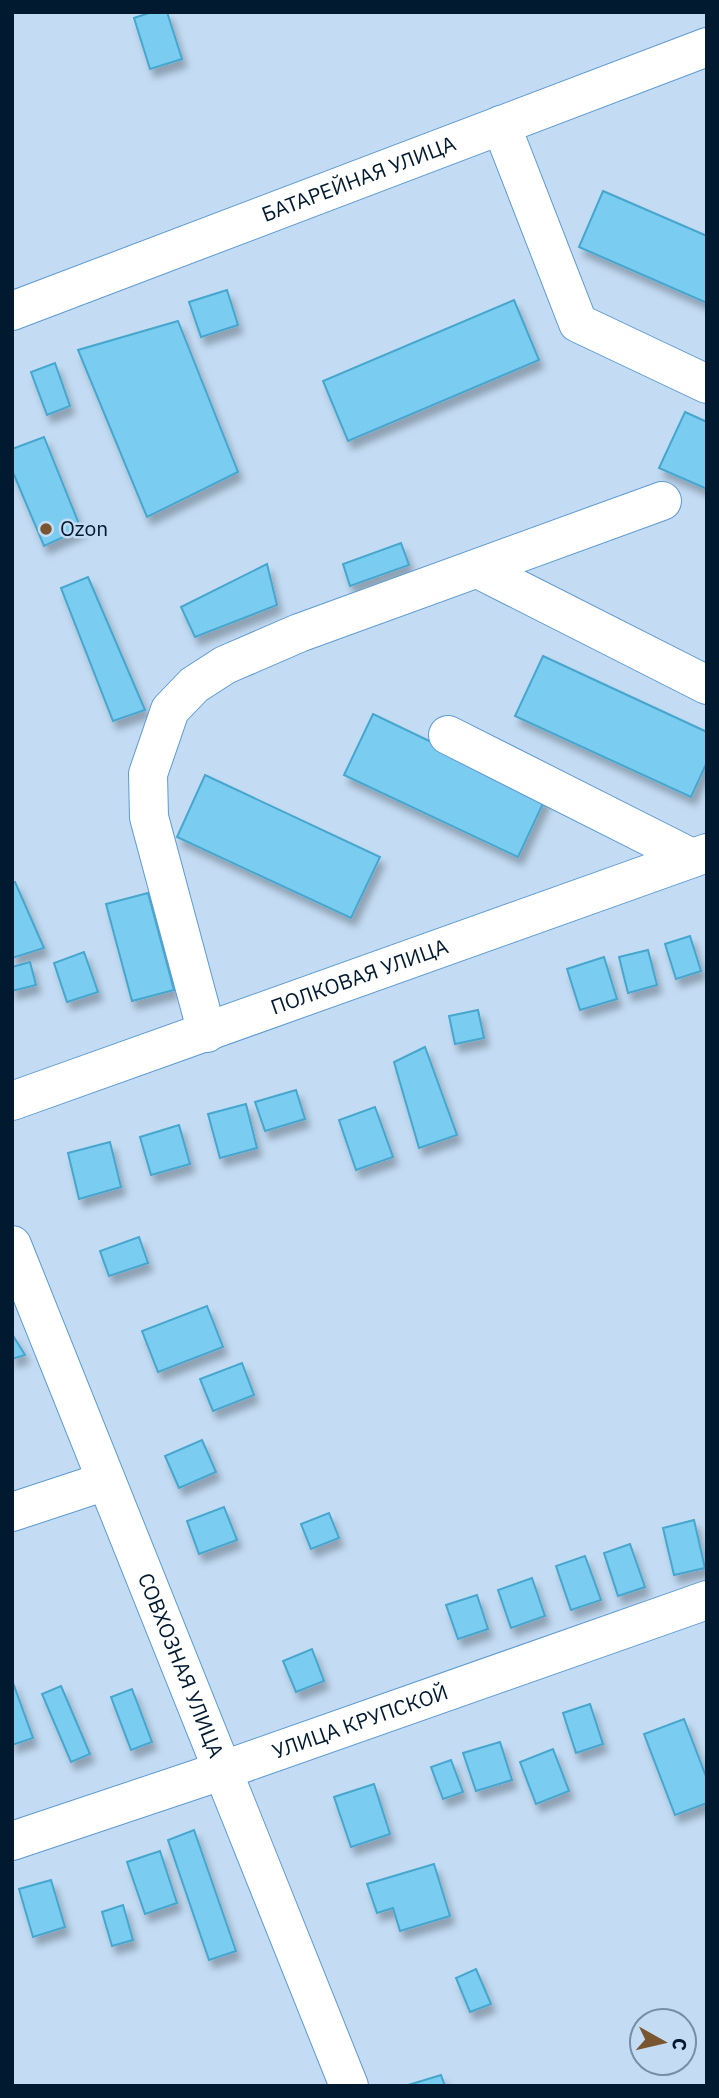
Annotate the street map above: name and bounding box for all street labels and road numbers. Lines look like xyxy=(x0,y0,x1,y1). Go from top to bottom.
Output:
street label: БАТАРЕЙНАЯ УЛИЦА xyxy=(257,129,460,228)
street label: ПОЛКОВАЯ УЛИЦА xyxy=(267,932,452,1021)
street label: СОВХОЗНАЯ УЛИЦА xyxy=(132,1569,231,1762)
street label: УЛИЦА КРУПСКОЙ xyxy=(268,1677,451,1765)

